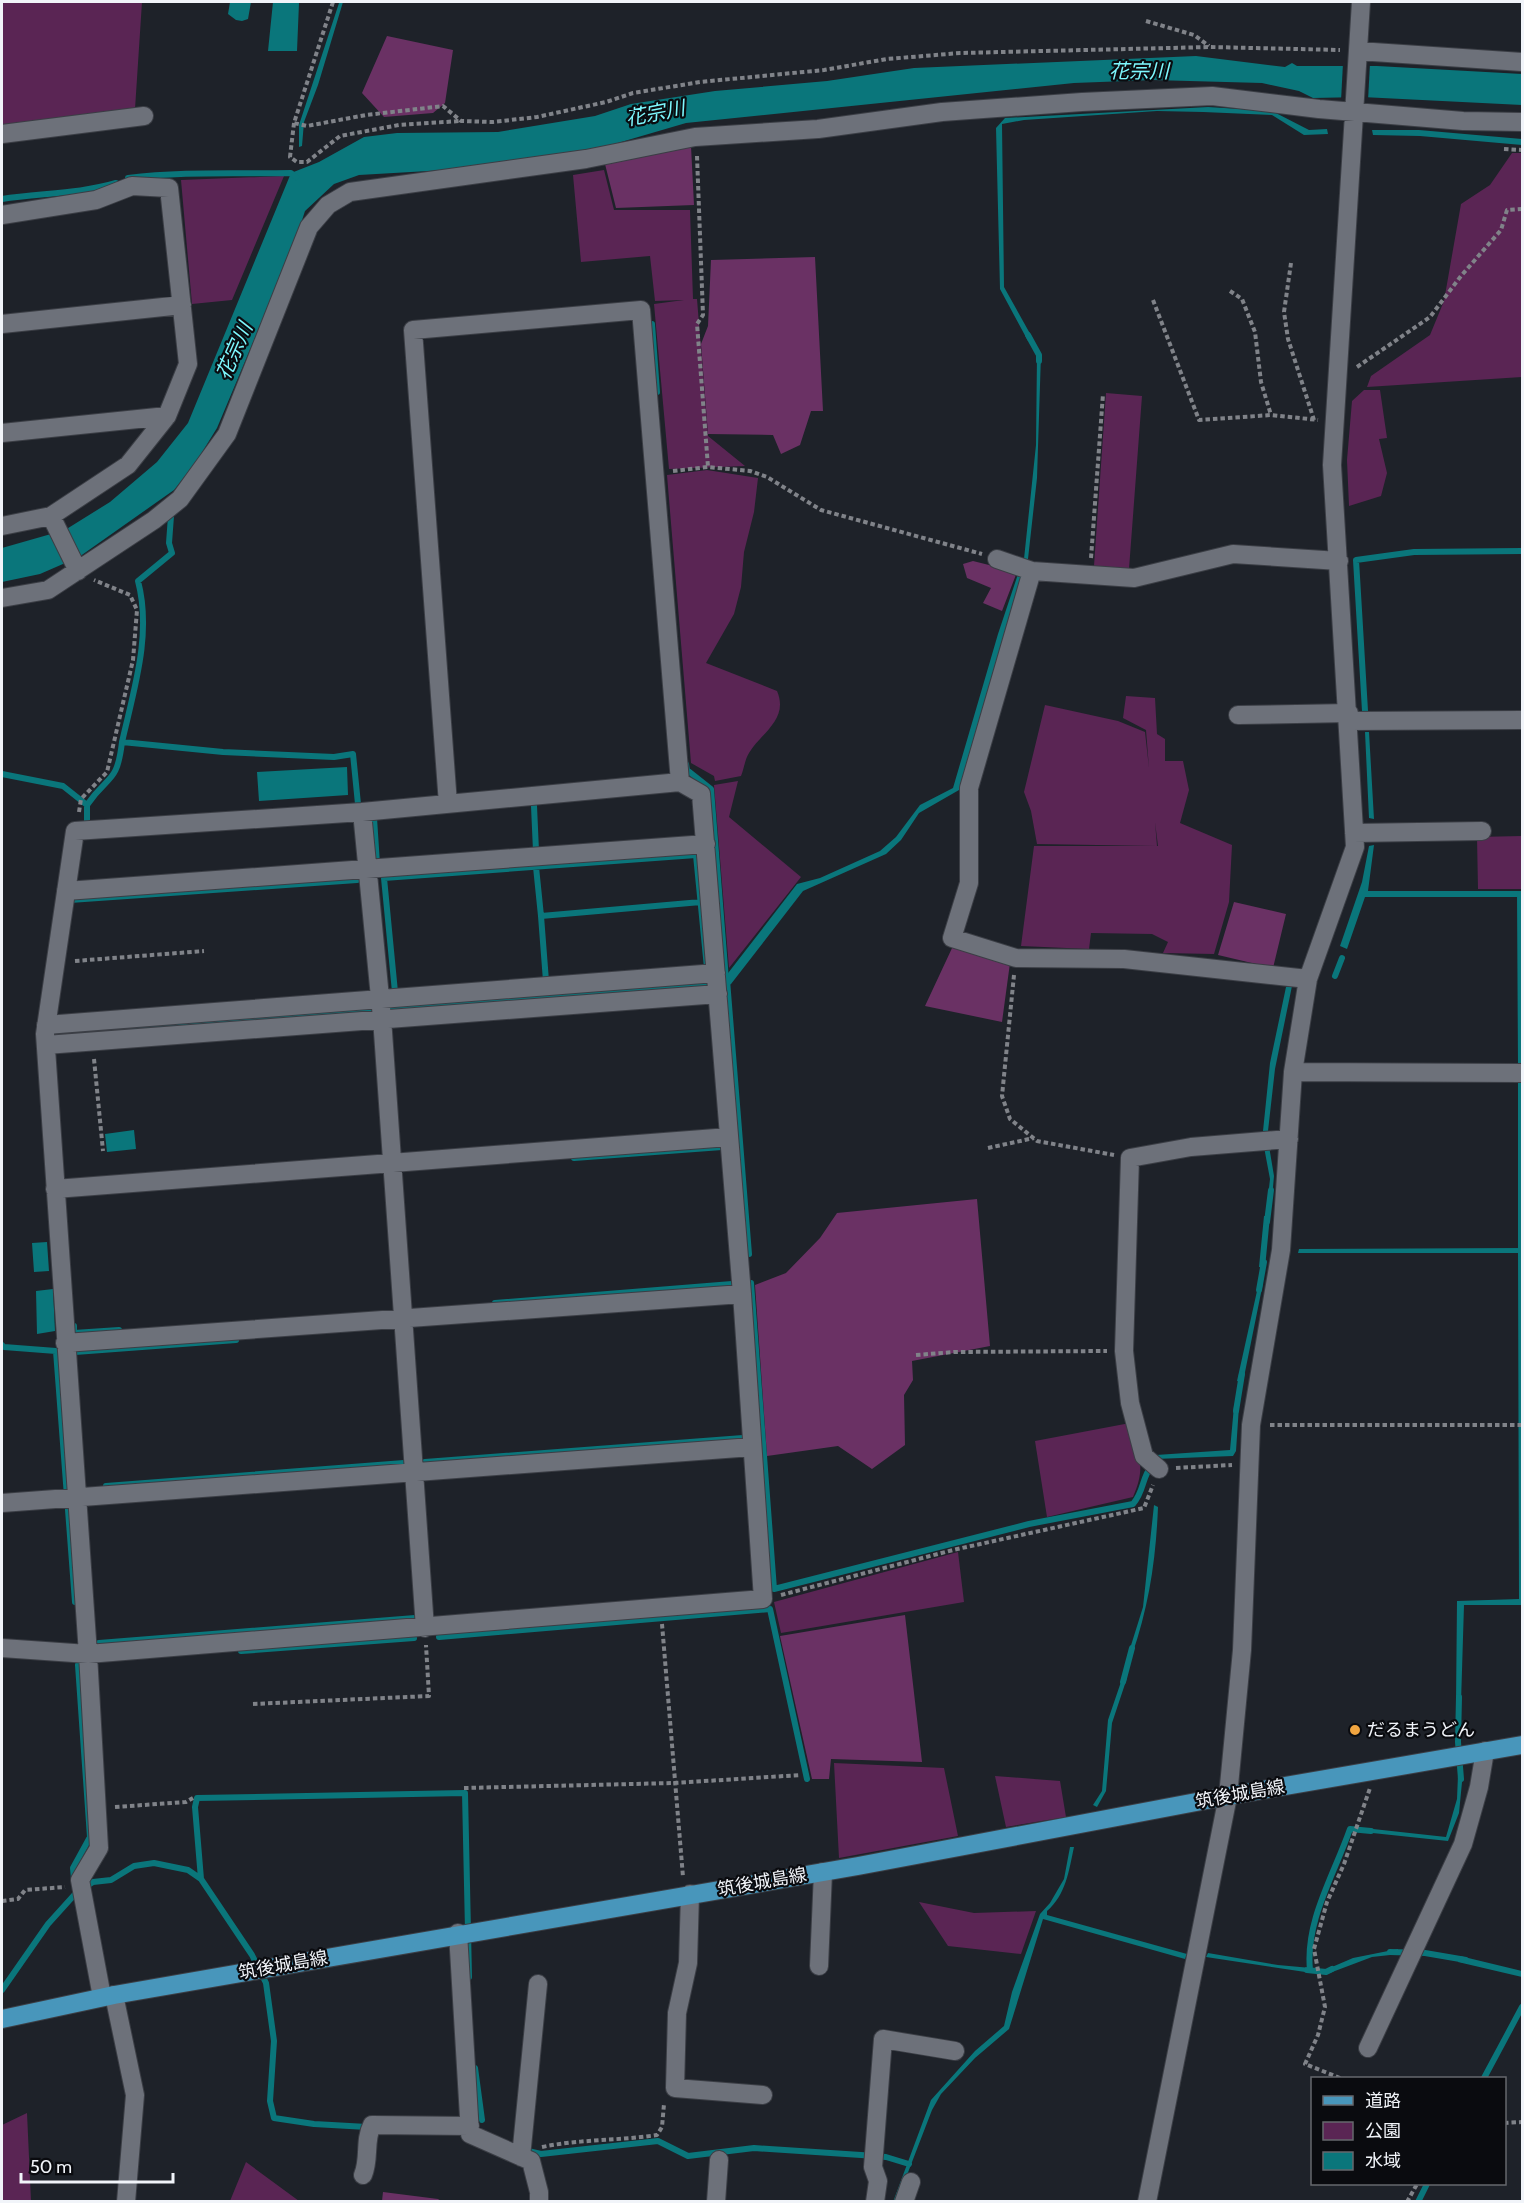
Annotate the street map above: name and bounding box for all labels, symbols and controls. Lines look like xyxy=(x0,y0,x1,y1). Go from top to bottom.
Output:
water label: 花宗川 xyxy=(1109,59,1171,83)
water label: 花宗川 xyxy=(623,95,689,131)
water label: 花宗川 xyxy=(211,317,258,383)
place label: だるまうどん xyxy=(1367,1719,1475,1741)
marker: だるまうどん xyxy=(1348,1723,1362,1737)
street label: 筑後城島線 xyxy=(1194,1775,1286,1813)
street label: 筑後城島線 xyxy=(716,1863,808,1901)
street label: 筑後城島線 xyxy=(237,1946,329,1984)
legend xyxy=(1311,2077,1506,2185)
text: 道路 xyxy=(1365,2090,1401,2112)
text: 公園 xyxy=(1365,2120,1401,2142)
scale bar xyxy=(21,2146,172,2184)
text: 水域 xyxy=(1365,2150,1401,2172)
text: 50 m xyxy=(30,2156,72,2178)

